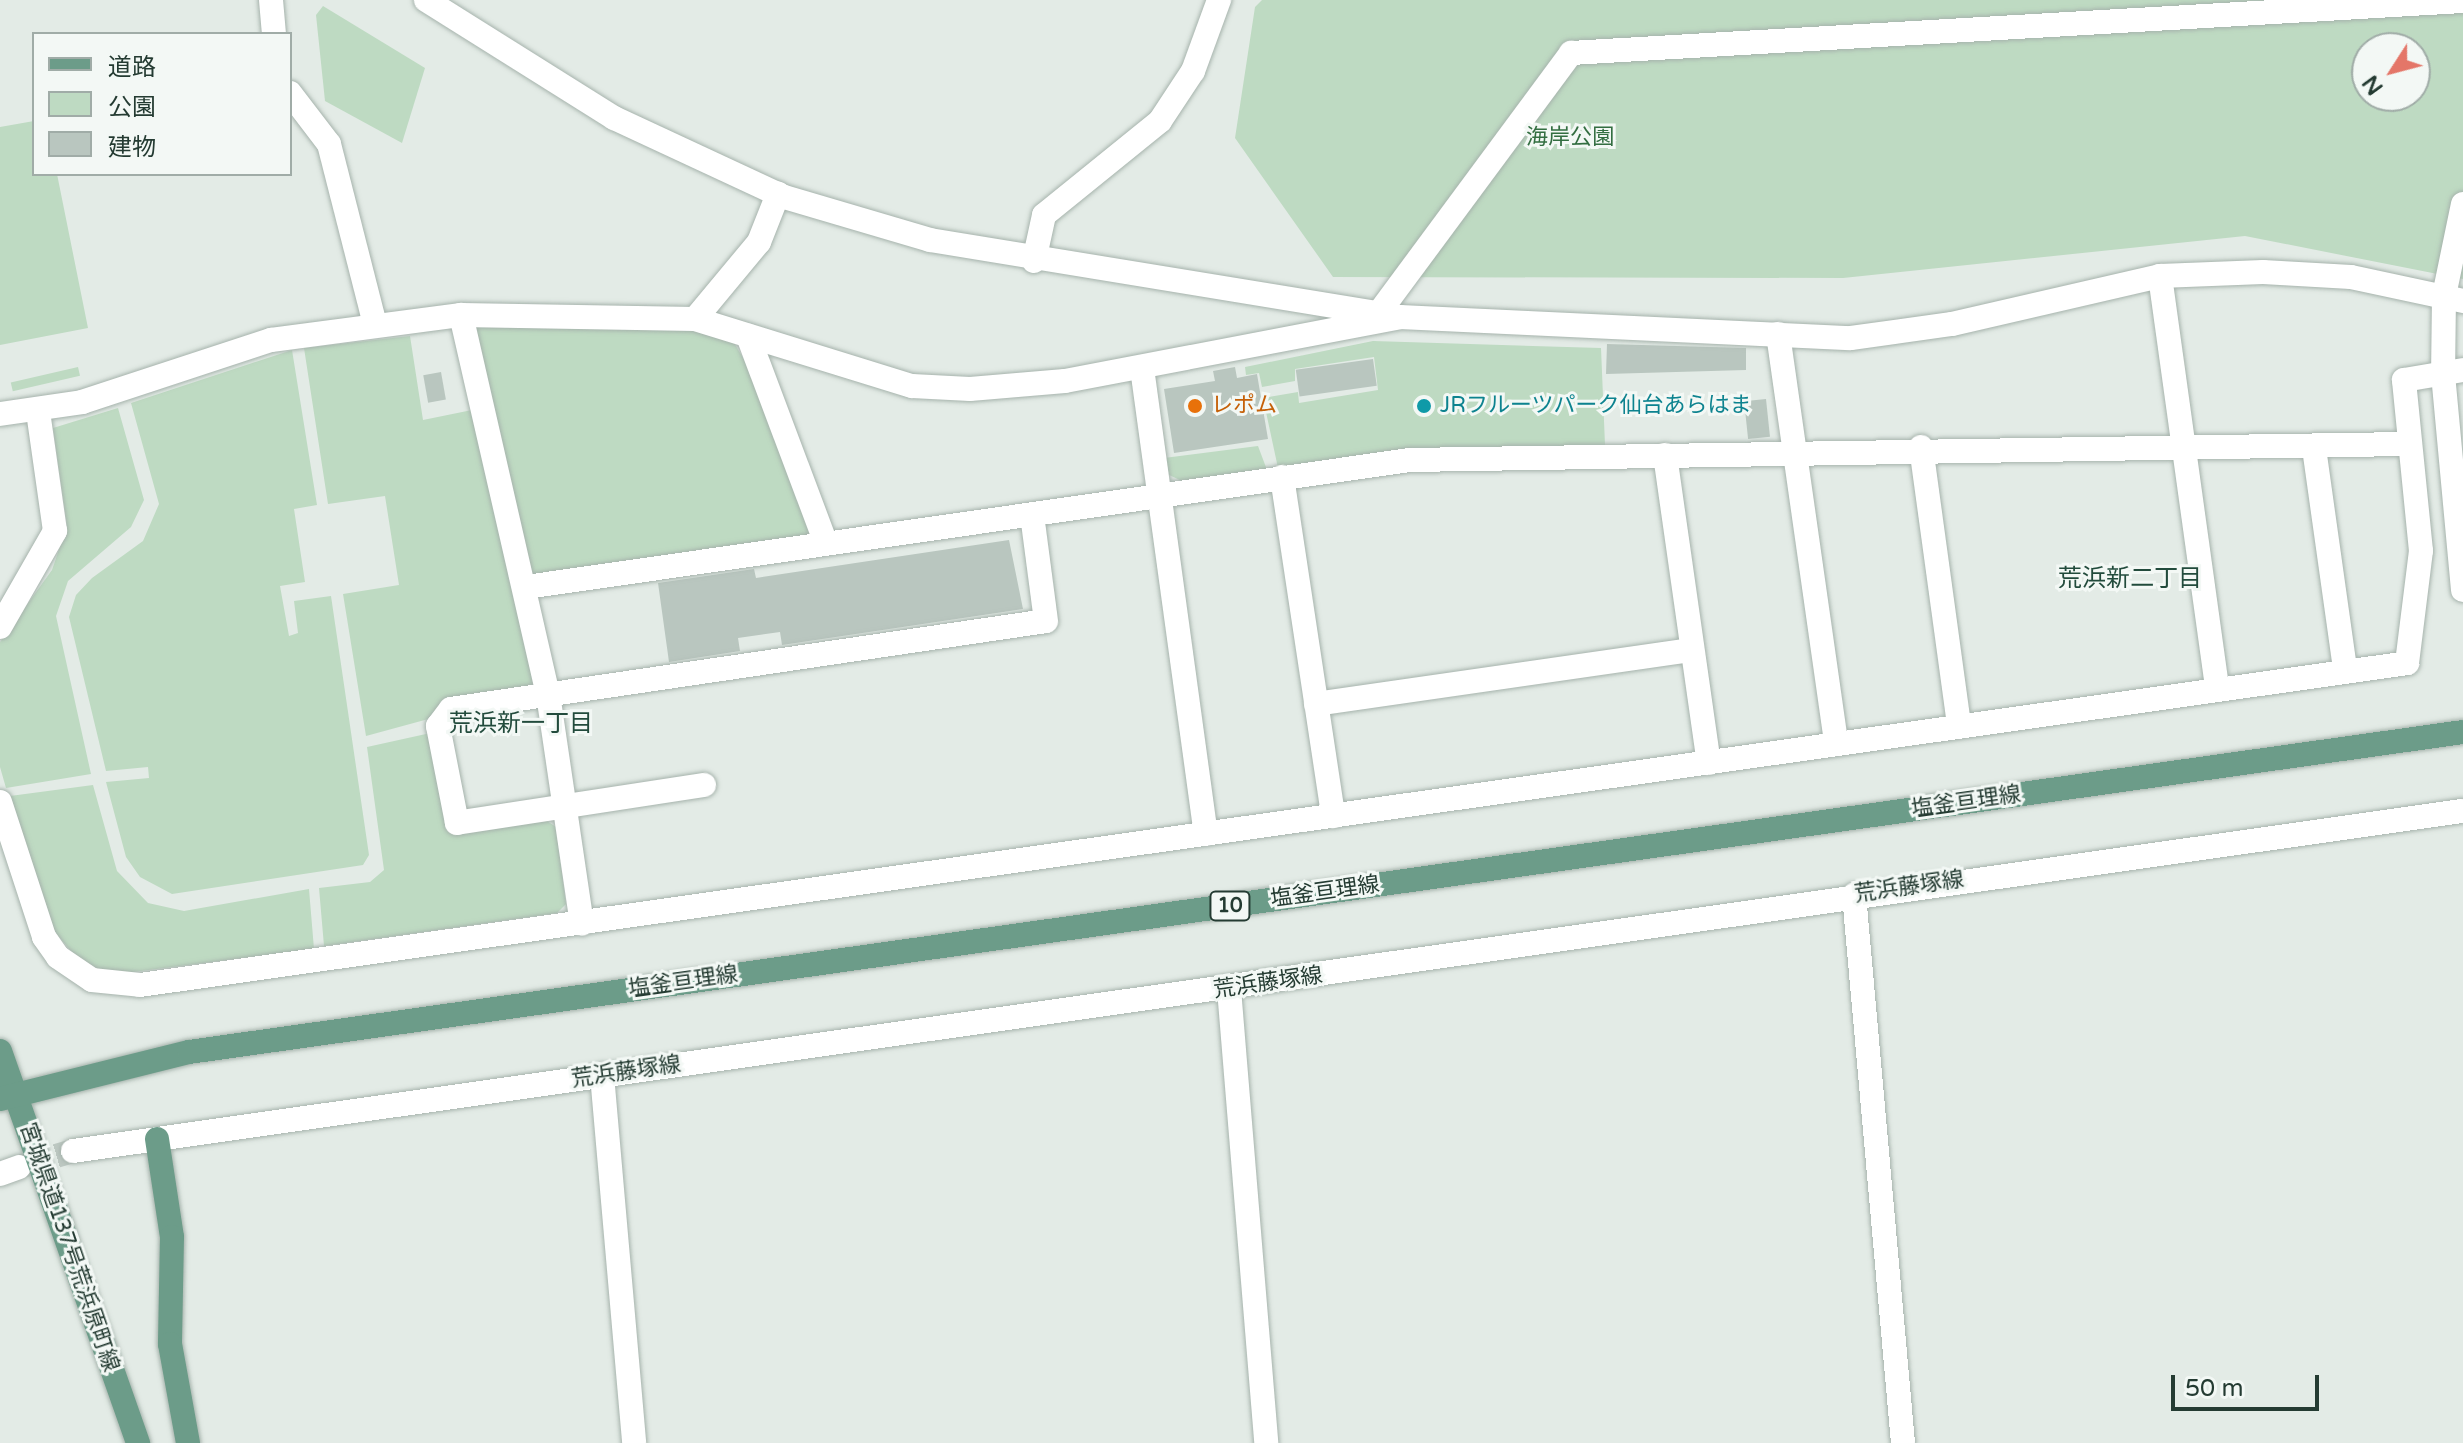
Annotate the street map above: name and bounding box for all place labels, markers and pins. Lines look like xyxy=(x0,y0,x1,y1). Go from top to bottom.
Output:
place label: レポム xyxy=(1211,393,1277,419)
place label: JRフルーツパーク仙台あらはま xyxy=(1440,393,1752,419)
marker: レポム xyxy=(1186,397,1204,415)
marker: JRフルーツパーク仙台あらはま xyxy=(1415,397,1433,415)

